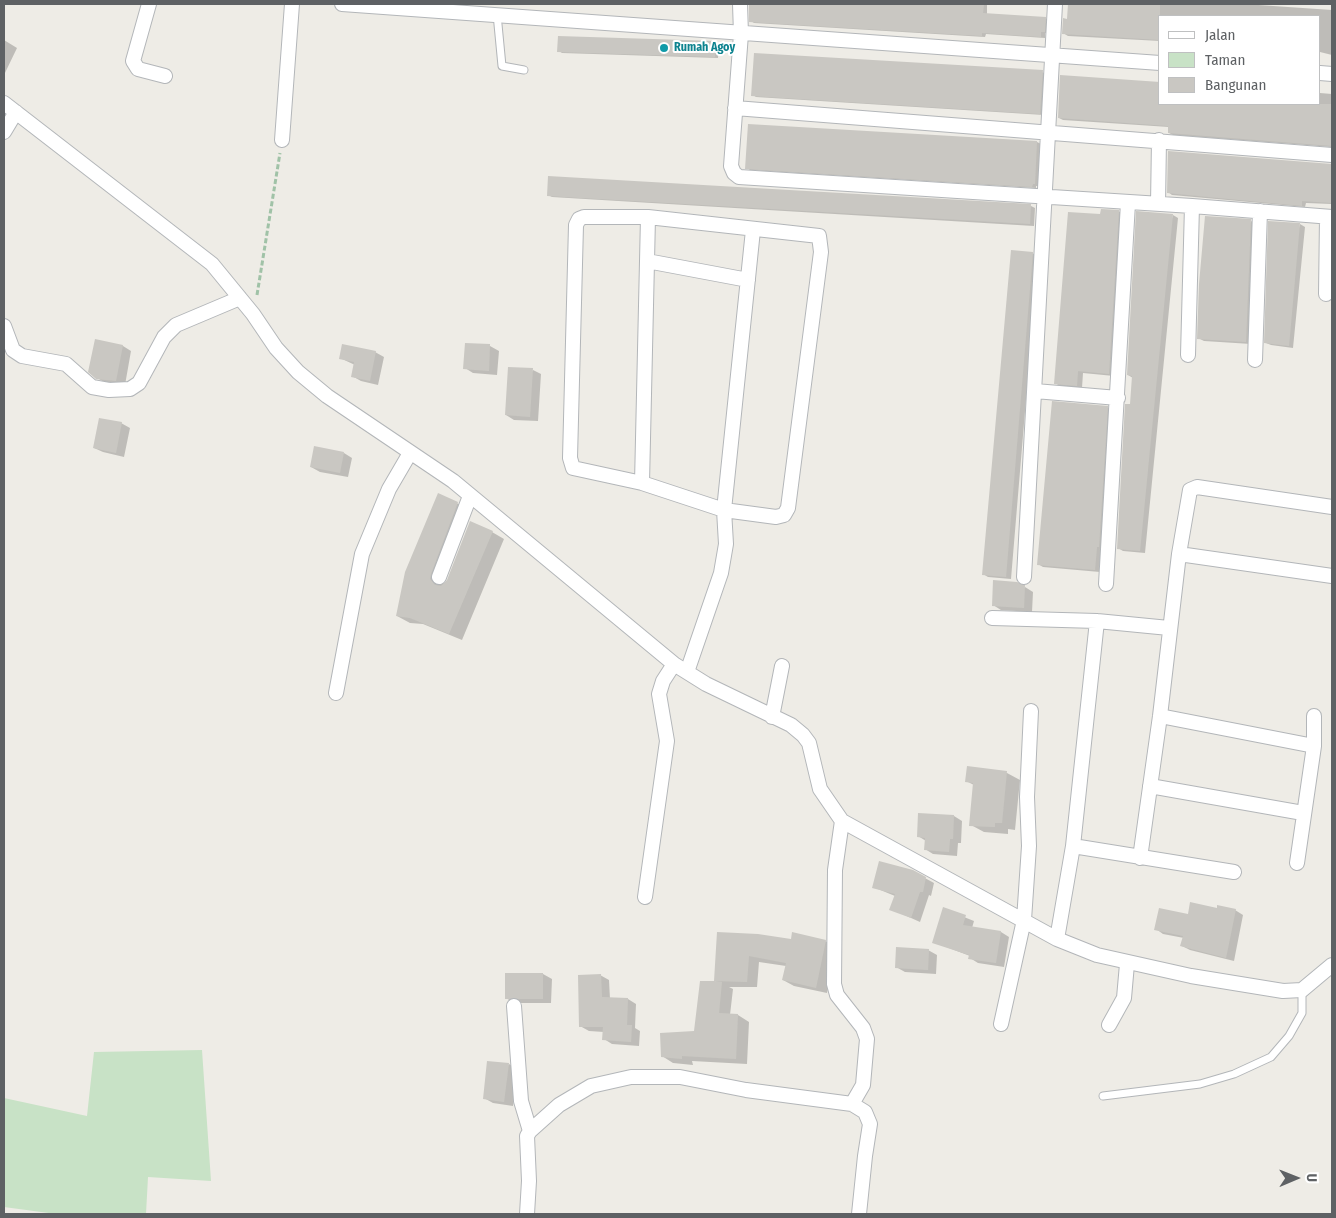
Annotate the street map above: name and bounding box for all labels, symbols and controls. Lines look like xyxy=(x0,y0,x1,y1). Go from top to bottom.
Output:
legend xyxy=(1158,15,1321,105)
text: Jalan xyxy=(1205,26,1235,44)
place label: Rumah Agoy xyxy=(674,41,735,55)
marker: Rumah Agoy xyxy=(658,42,670,54)
text: Taman xyxy=(1205,51,1245,69)
text: Bangunan xyxy=(1205,76,1266,94)
north arrow xyxy=(1271,1153,1321,1203)
text: U xyxy=(1303,1173,1320,1182)

